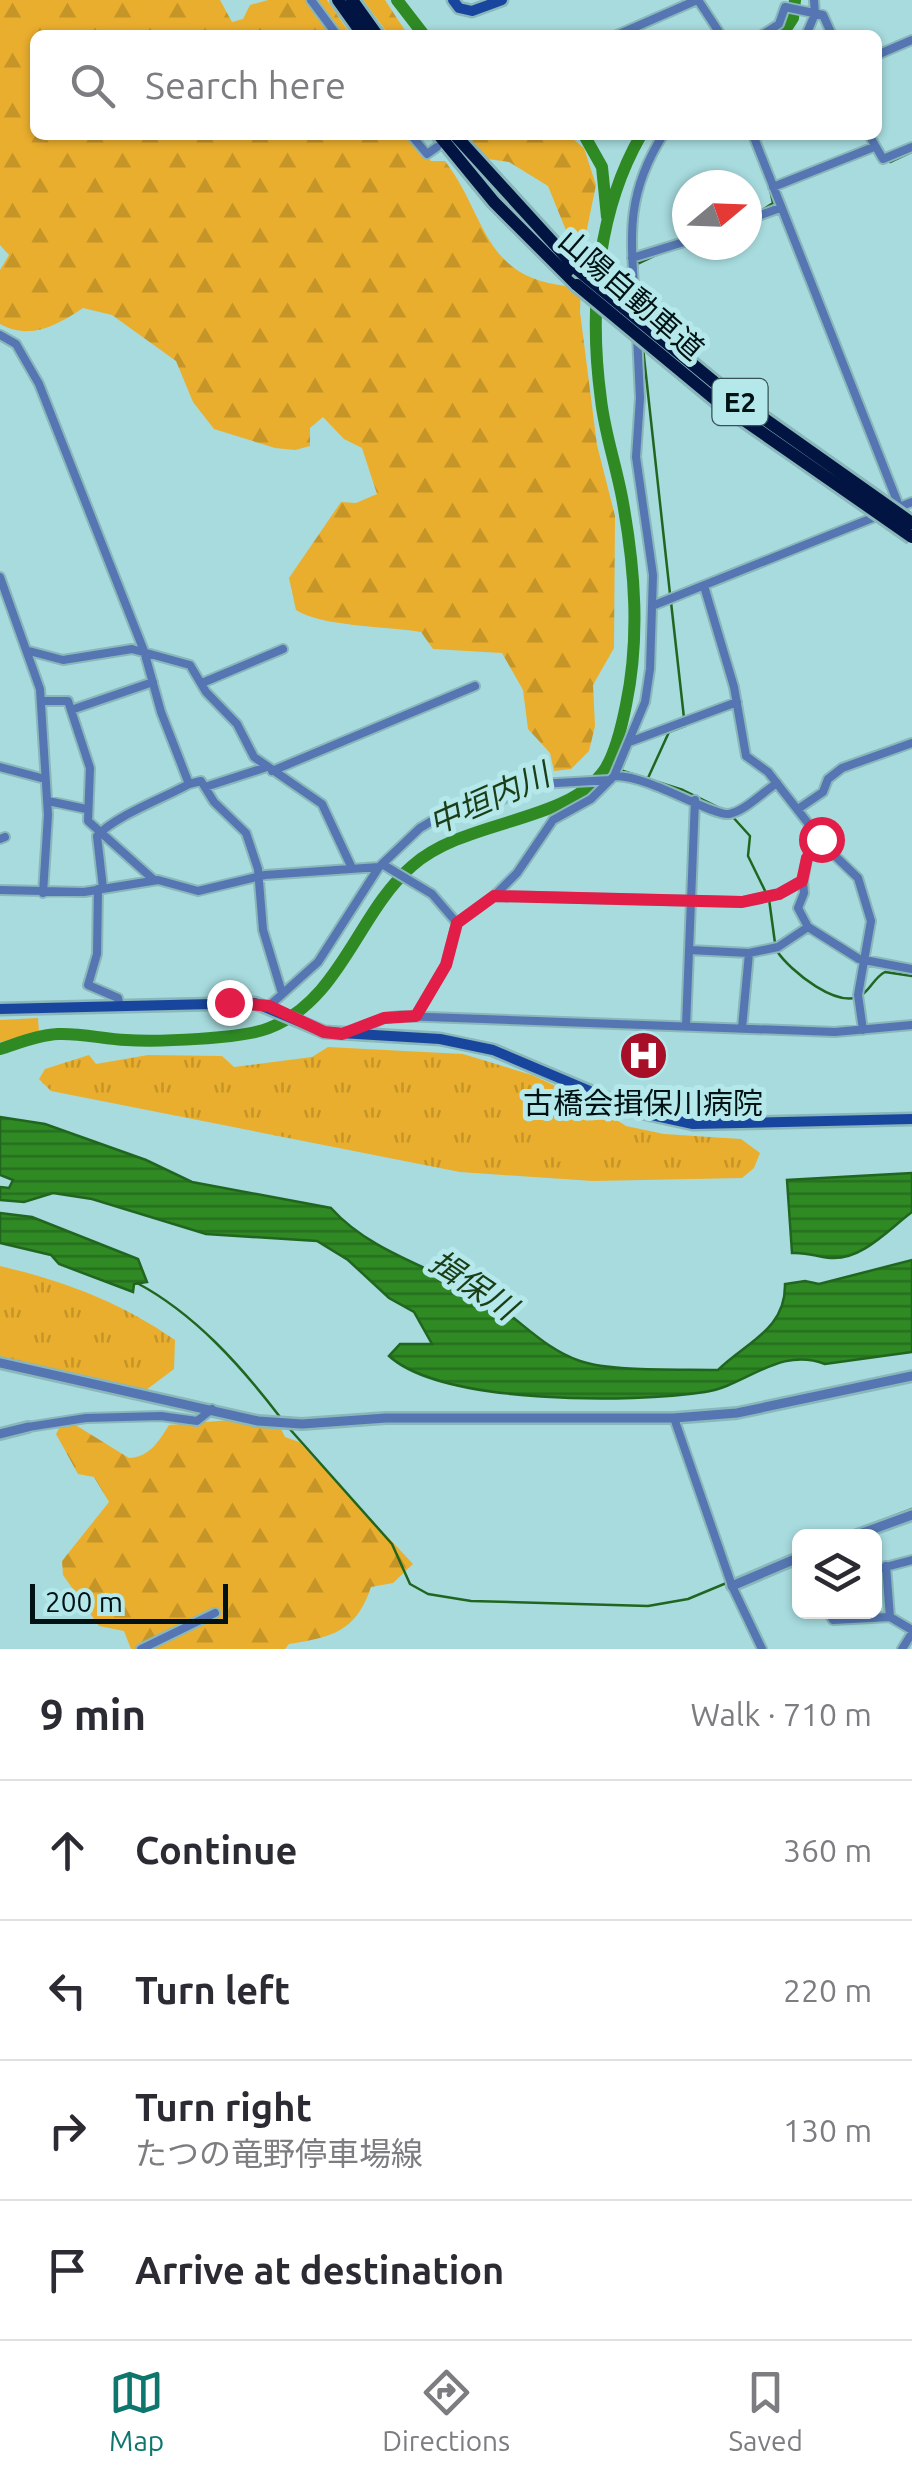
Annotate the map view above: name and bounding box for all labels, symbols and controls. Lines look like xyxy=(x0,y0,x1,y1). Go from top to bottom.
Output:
search box xyxy=(30,30,882,140)
icon: search xyxy=(65,58,120,113)
text: Search here xyxy=(145,64,346,106)
north arrow xyxy=(672,170,762,260)
street label: 山陽自動車道 xyxy=(553,222,711,366)
road number: E2 xyxy=(712,379,768,425)
water label: 中垣内川 xyxy=(423,754,557,841)
route start xyxy=(799,817,845,863)
route end xyxy=(207,980,253,1026)
hospital icon: 古橋会揖保川病院 xyxy=(617,1029,669,1081)
place label: 古橋会揖保川病院 xyxy=(523,1086,763,1120)
water label: 揖保川 xyxy=(424,1242,526,1328)
map controls xyxy=(792,1529,882,1619)
button: layers xyxy=(792,1529,882,1619)
scale bar xyxy=(30,1579,228,1624)
text: 200 m xyxy=(45,1586,123,1617)
text: 9 min xyxy=(40,1691,146,1738)
text: Walk · 710 m xyxy=(690,1696,872,1732)
icon: ahead xyxy=(40,1823,95,1878)
text: Continue xyxy=(135,1829,297,1871)
text: 360 m xyxy=(783,1832,872,1868)
icon: left xyxy=(40,1963,95,2018)
text: Turn left xyxy=(135,1969,290,2011)
text: 220 m xyxy=(783,1972,872,2008)
text: Turn right xyxy=(135,2086,312,2128)
icon: right xyxy=(40,2103,95,2158)
text: 130 m xyxy=(783,2112,872,2148)
text: たつの竜野停車場線 xyxy=(135,2135,423,2171)
icon: arrive xyxy=(40,2243,95,2298)
text: Arrive at destination xyxy=(135,2249,504,2291)
tab: Map xyxy=(109,2365,164,2456)
tab: Directions xyxy=(382,2365,510,2456)
tab: Saved xyxy=(728,2365,803,2456)

